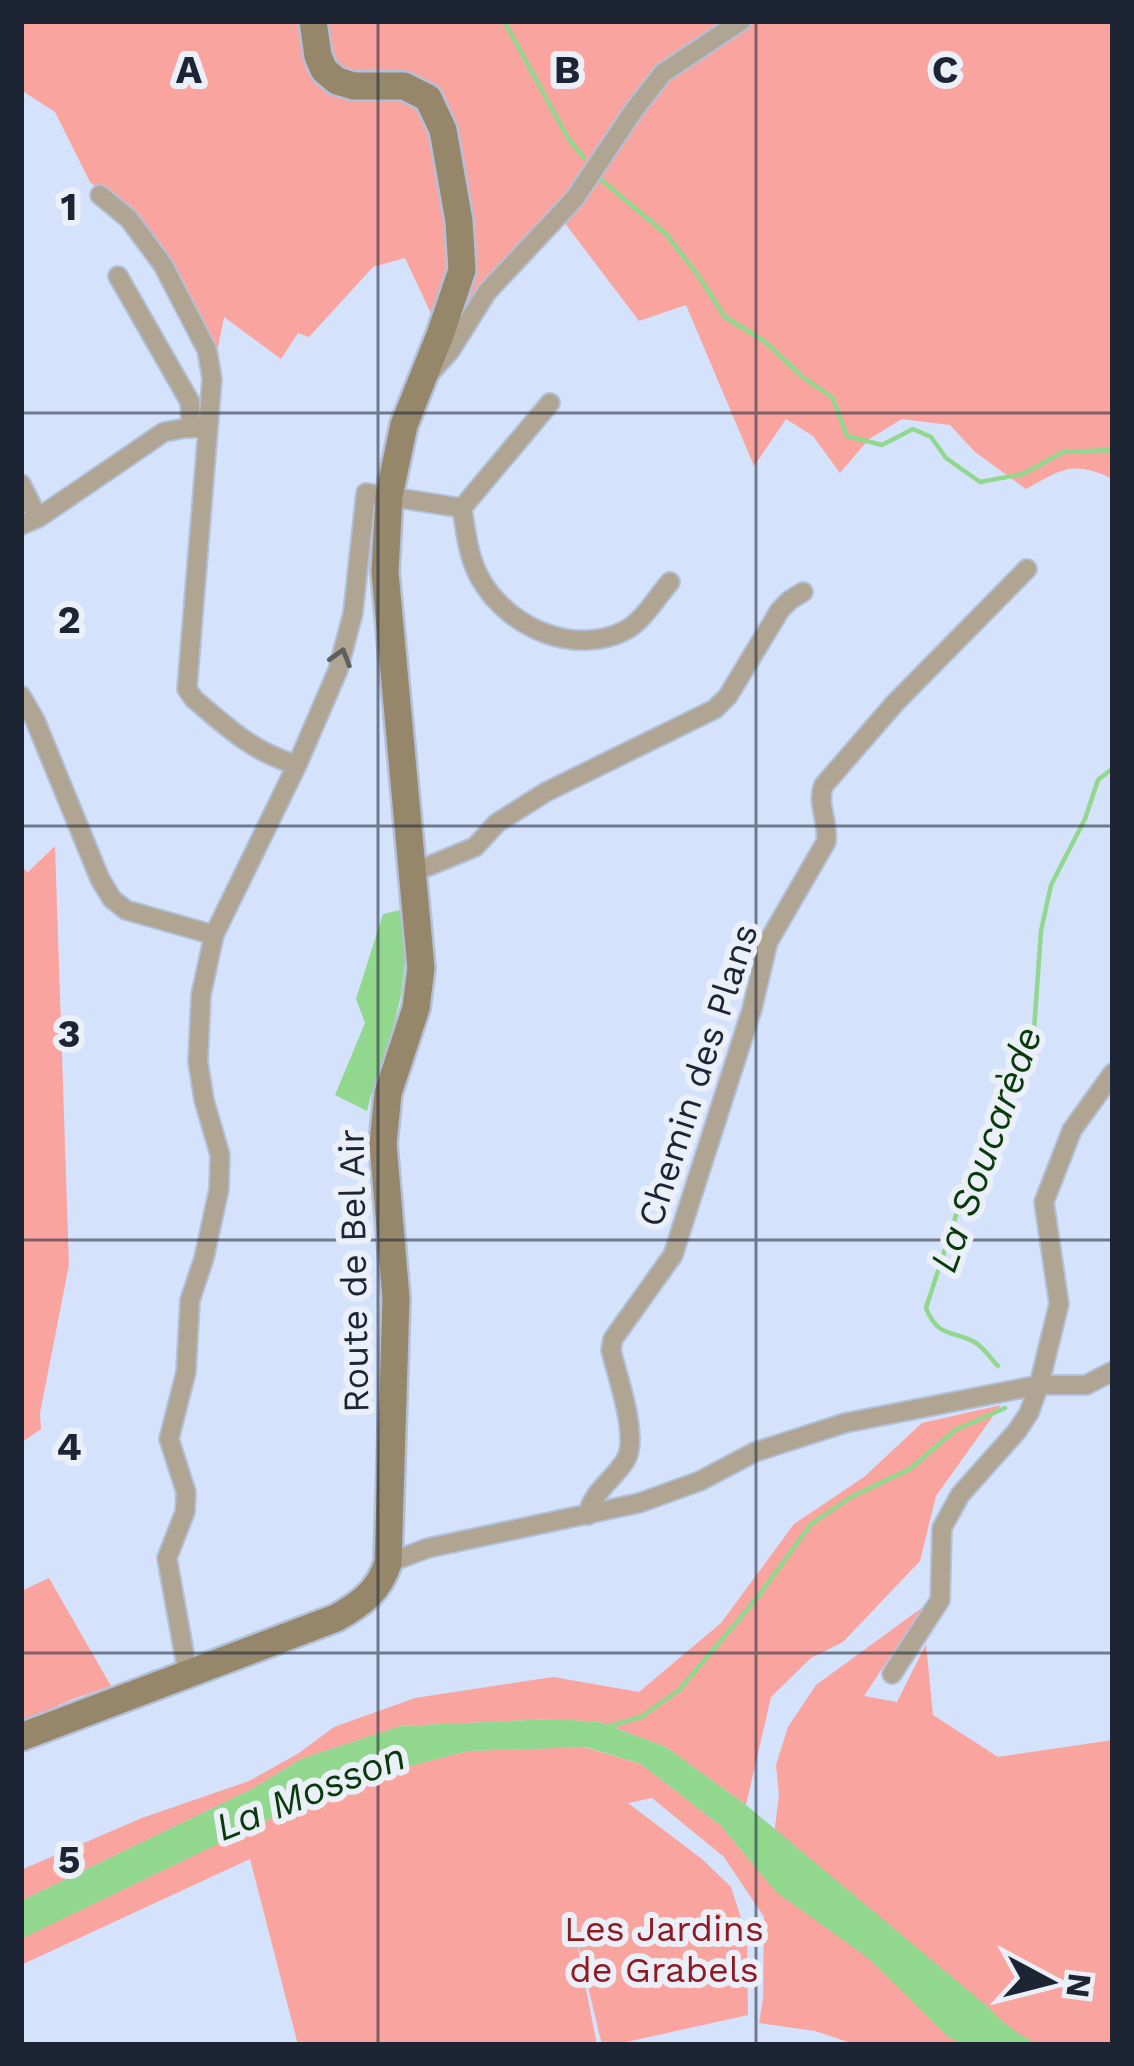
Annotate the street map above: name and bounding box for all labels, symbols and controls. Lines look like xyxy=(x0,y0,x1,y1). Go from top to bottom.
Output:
text: A xyxy=(176,47,203,92)
text: B xyxy=(554,47,580,92)
text: C xyxy=(932,47,958,92)
text: 1 xyxy=(61,184,77,229)
text: 2 xyxy=(57,597,81,642)
one-way arrow xyxy=(327,647,352,668)
street label: Chemin des Plans xyxy=(629,919,767,1232)
text: 3 xyxy=(57,1011,81,1056)
water label: La Soucarède xyxy=(920,1020,1051,1278)
street label: Route de Bel Air xyxy=(331,1129,377,1413)
text: 4 xyxy=(56,1424,82,1469)
water label: La Mosson xyxy=(209,1733,412,1850)
text: 5 xyxy=(58,1837,80,1882)
park label: Les Jardins de Grabels xyxy=(564,1908,764,1991)
north arrow xyxy=(990,1922,1110,2042)
text: N xyxy=(1058,1971,1100,2000)

